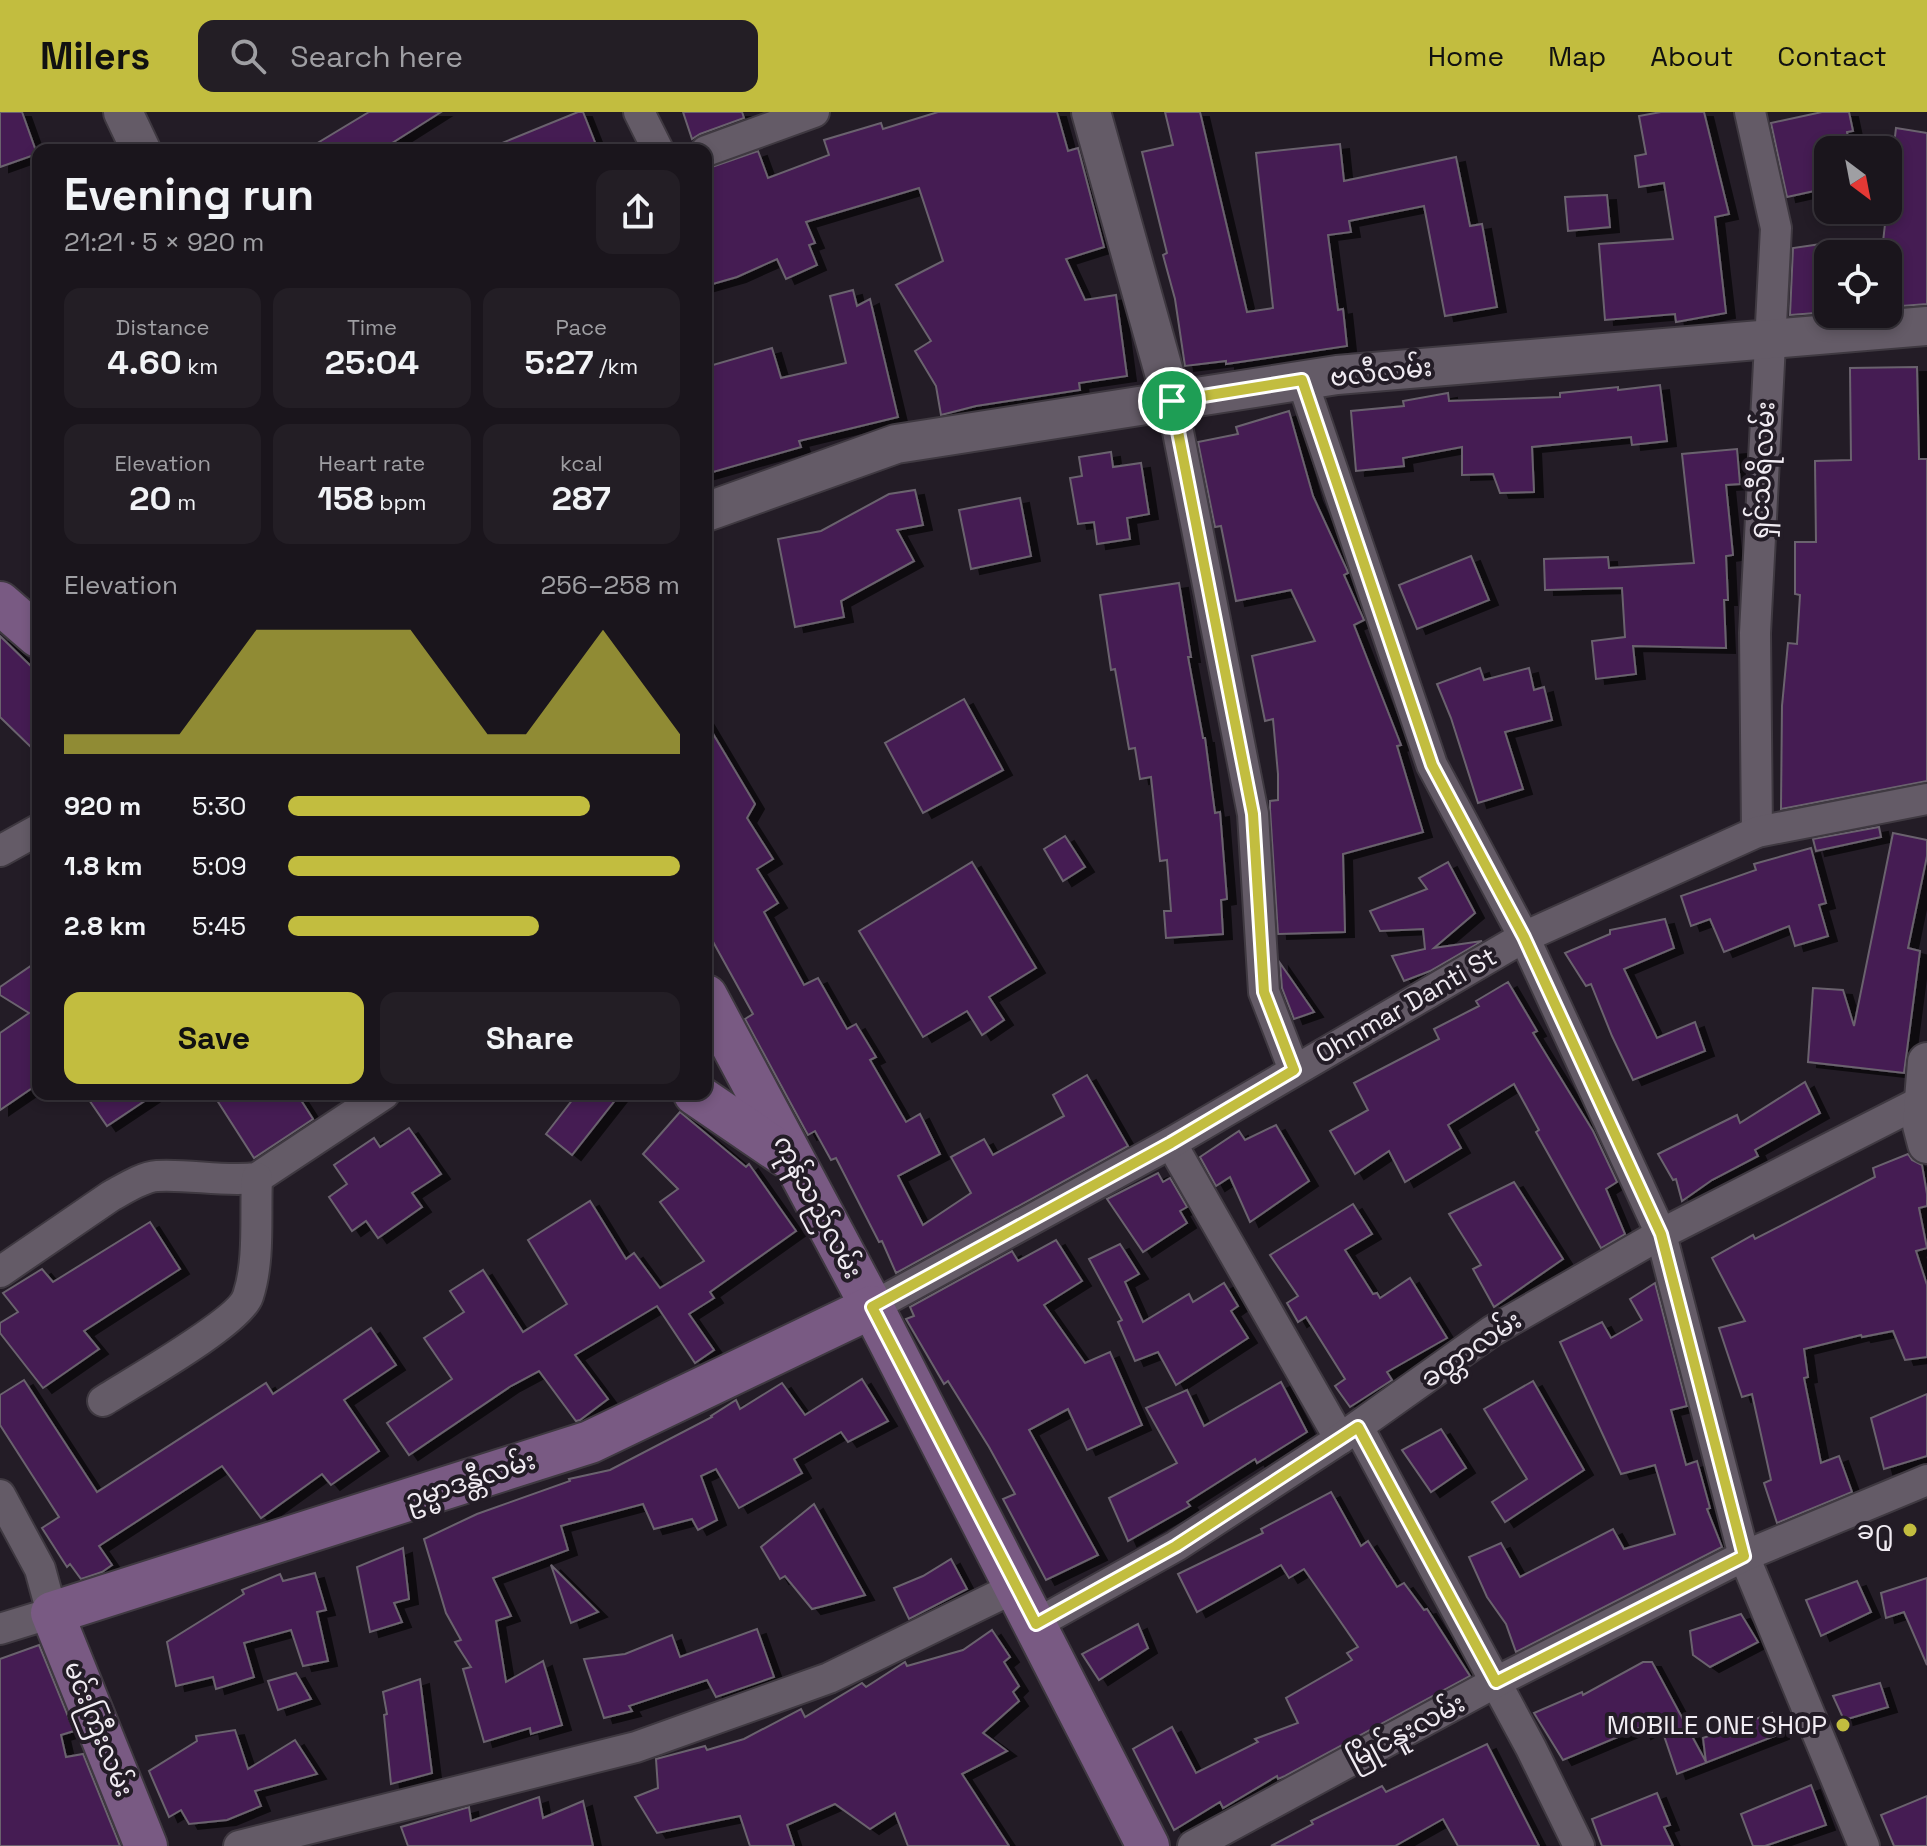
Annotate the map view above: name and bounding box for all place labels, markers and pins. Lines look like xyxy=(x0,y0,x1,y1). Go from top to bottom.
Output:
pin xyxy=(1138,367,1206,435)
place label: ခ႐ု xyxy=(1857,1513,1894,1551)
marker: ခ႐ု xyxy=(1901,1521,1919,1539)
place label: MOBILE ONE SHOP xyxy=(1607,1708,1827,1742)
marker: MOBILE ONE SHOP xyxy=(1834,1716,1852,1734)

